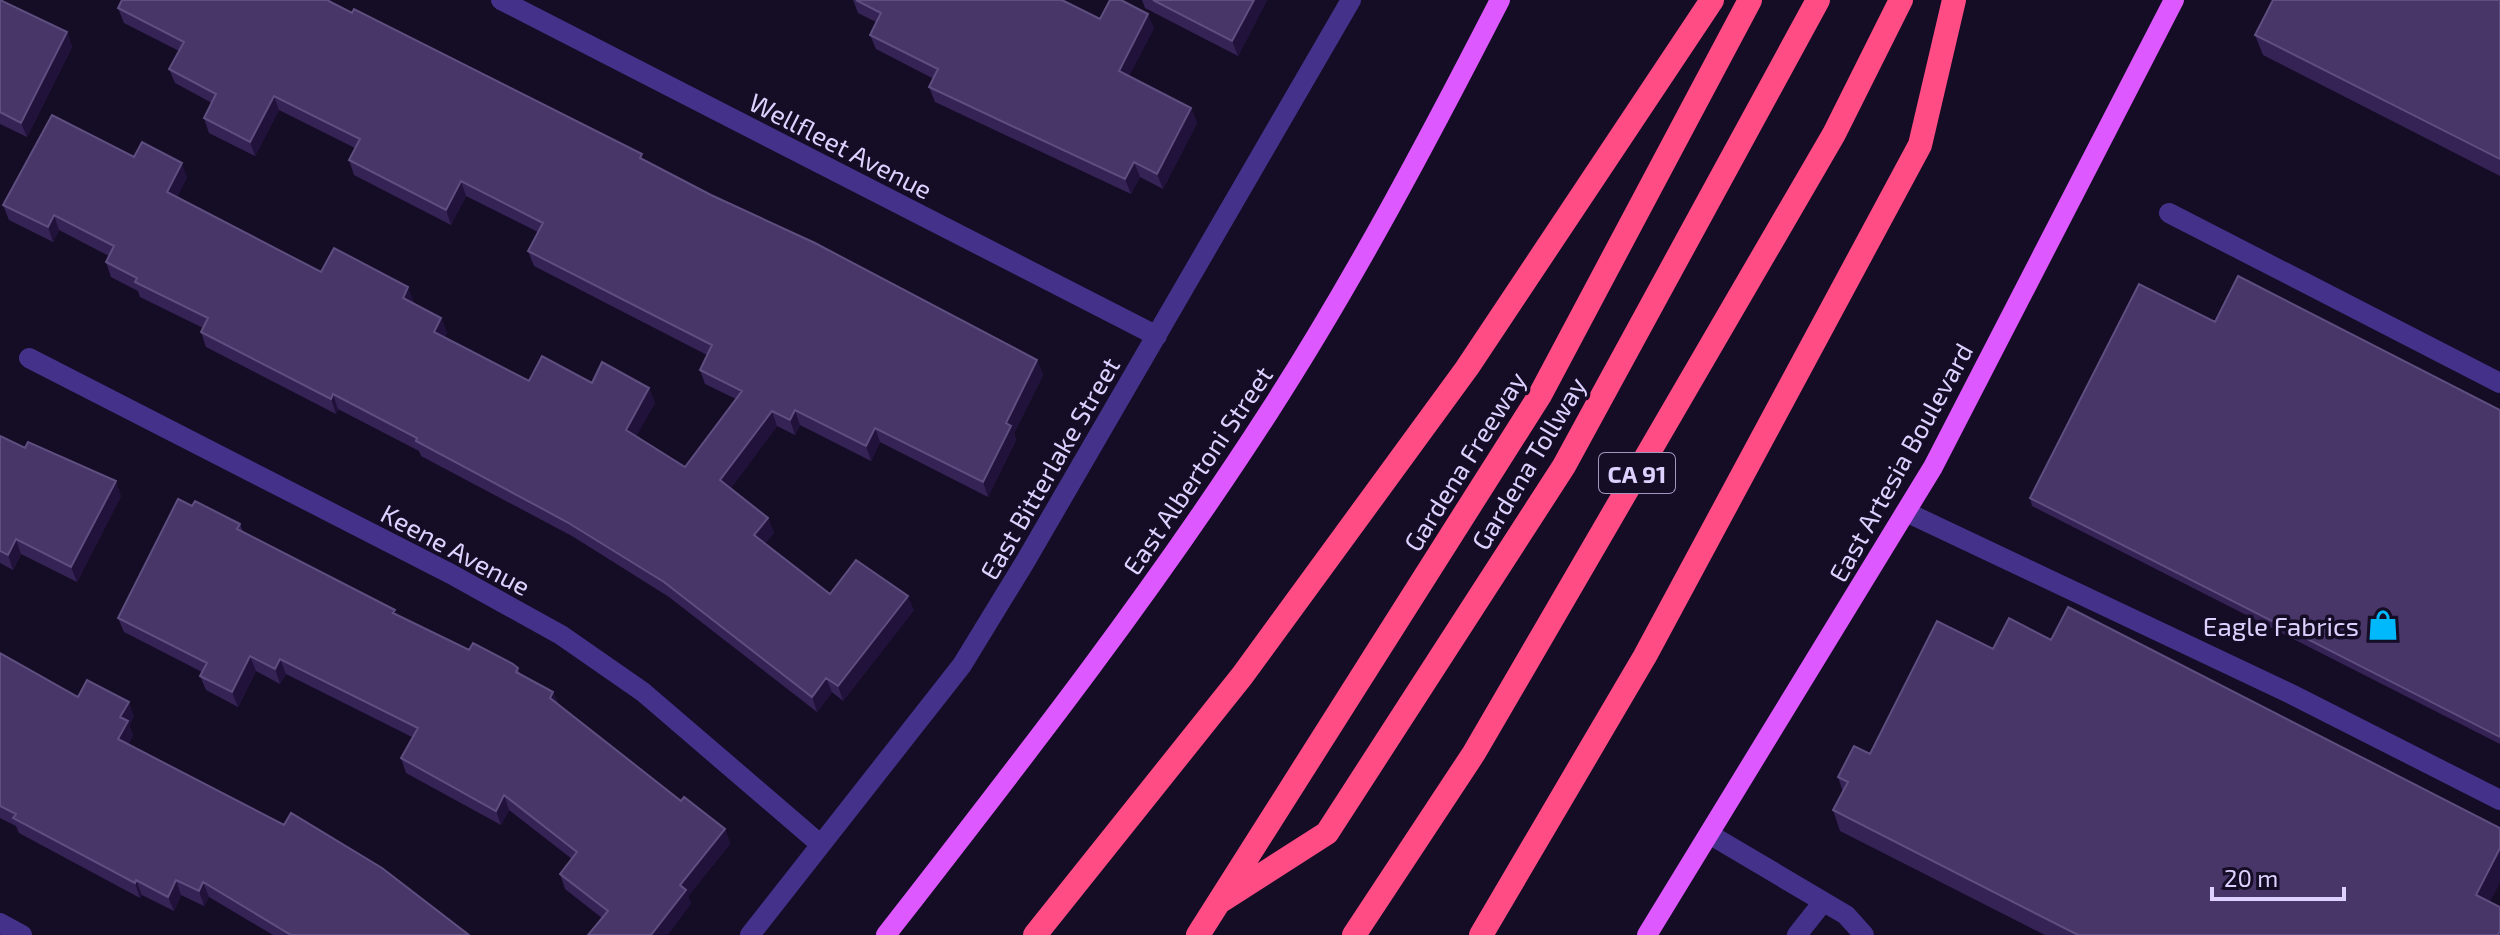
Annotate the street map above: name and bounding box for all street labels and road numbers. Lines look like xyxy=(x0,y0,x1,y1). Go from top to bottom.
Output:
street label: Wellfleet Avenue xyxy=(744,86,938,204)
street label: East Artesia Boulevard xyxy=(1822,337,1978,587)
street label: East Bitterlake Street xyxy=(973,351,1125,585)
street label: East Albertoni Street xyxy=(1116,360,1278,580)
street label: Gardena Freeway xyxy=(1396,365,1532,556)
street label: Gardena Tollway xyxy=(1464,371,1592,555)
road number: CA 91 xyxy=(1599,453,1675,493)
street label: Keene Avenue xyxy=(376,497,536,601)

